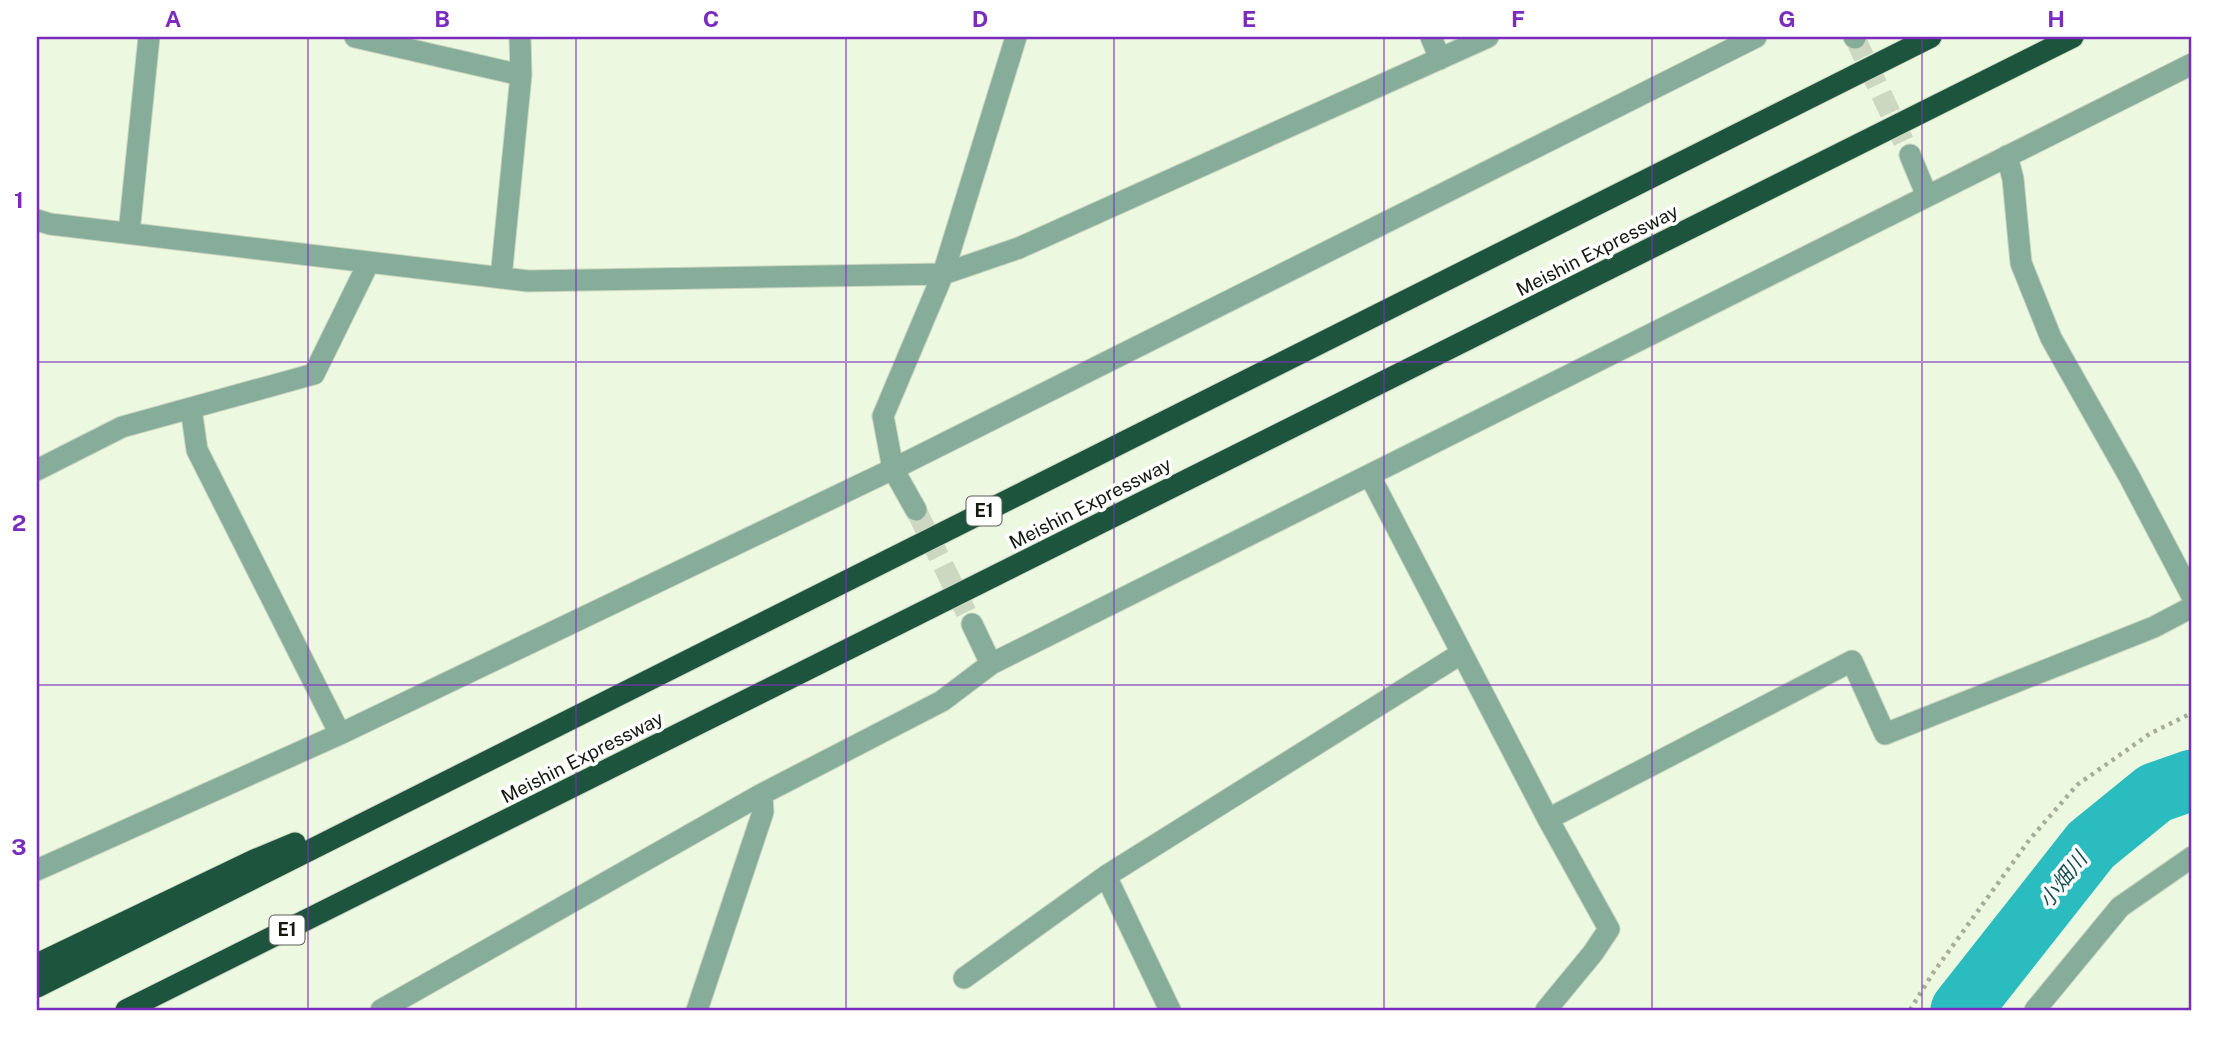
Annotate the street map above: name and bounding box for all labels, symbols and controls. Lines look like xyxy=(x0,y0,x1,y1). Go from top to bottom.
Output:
text: A xyxy=(165,5,182,32)
text: B xyxy=(434,5,450,32)
text: C xyxy=(703,5,719,32)
text: D xyxy=(972,5,988,32)
text: E xyxy=(1242,5,1256,32)
text: F xyxy=(1511,5,1525,32)
text: G xyxy=(1778,5,1796,32)
text: H xyxy=(2047,5,2065,32)
text: 1 xyxy=(14,186,24,213)
street label: Meishin Expressway xyxy=(1512,200,1682,300)
street label: Meishin Expressway xyxy=(1005,453,1175,553)
road number: E1 xyxy=(967,496,1002,526)
text: 2 xyxy=(12,509,26,536)
street label: Meishin Expressway xyxy=(497,707,667,807)
text: 3 xyxy=(11,833,27,860)
water label: 小畑川 xyxy=(2033,846,2093,912)
road number: E1 xyxy=(270,916,304,945)

